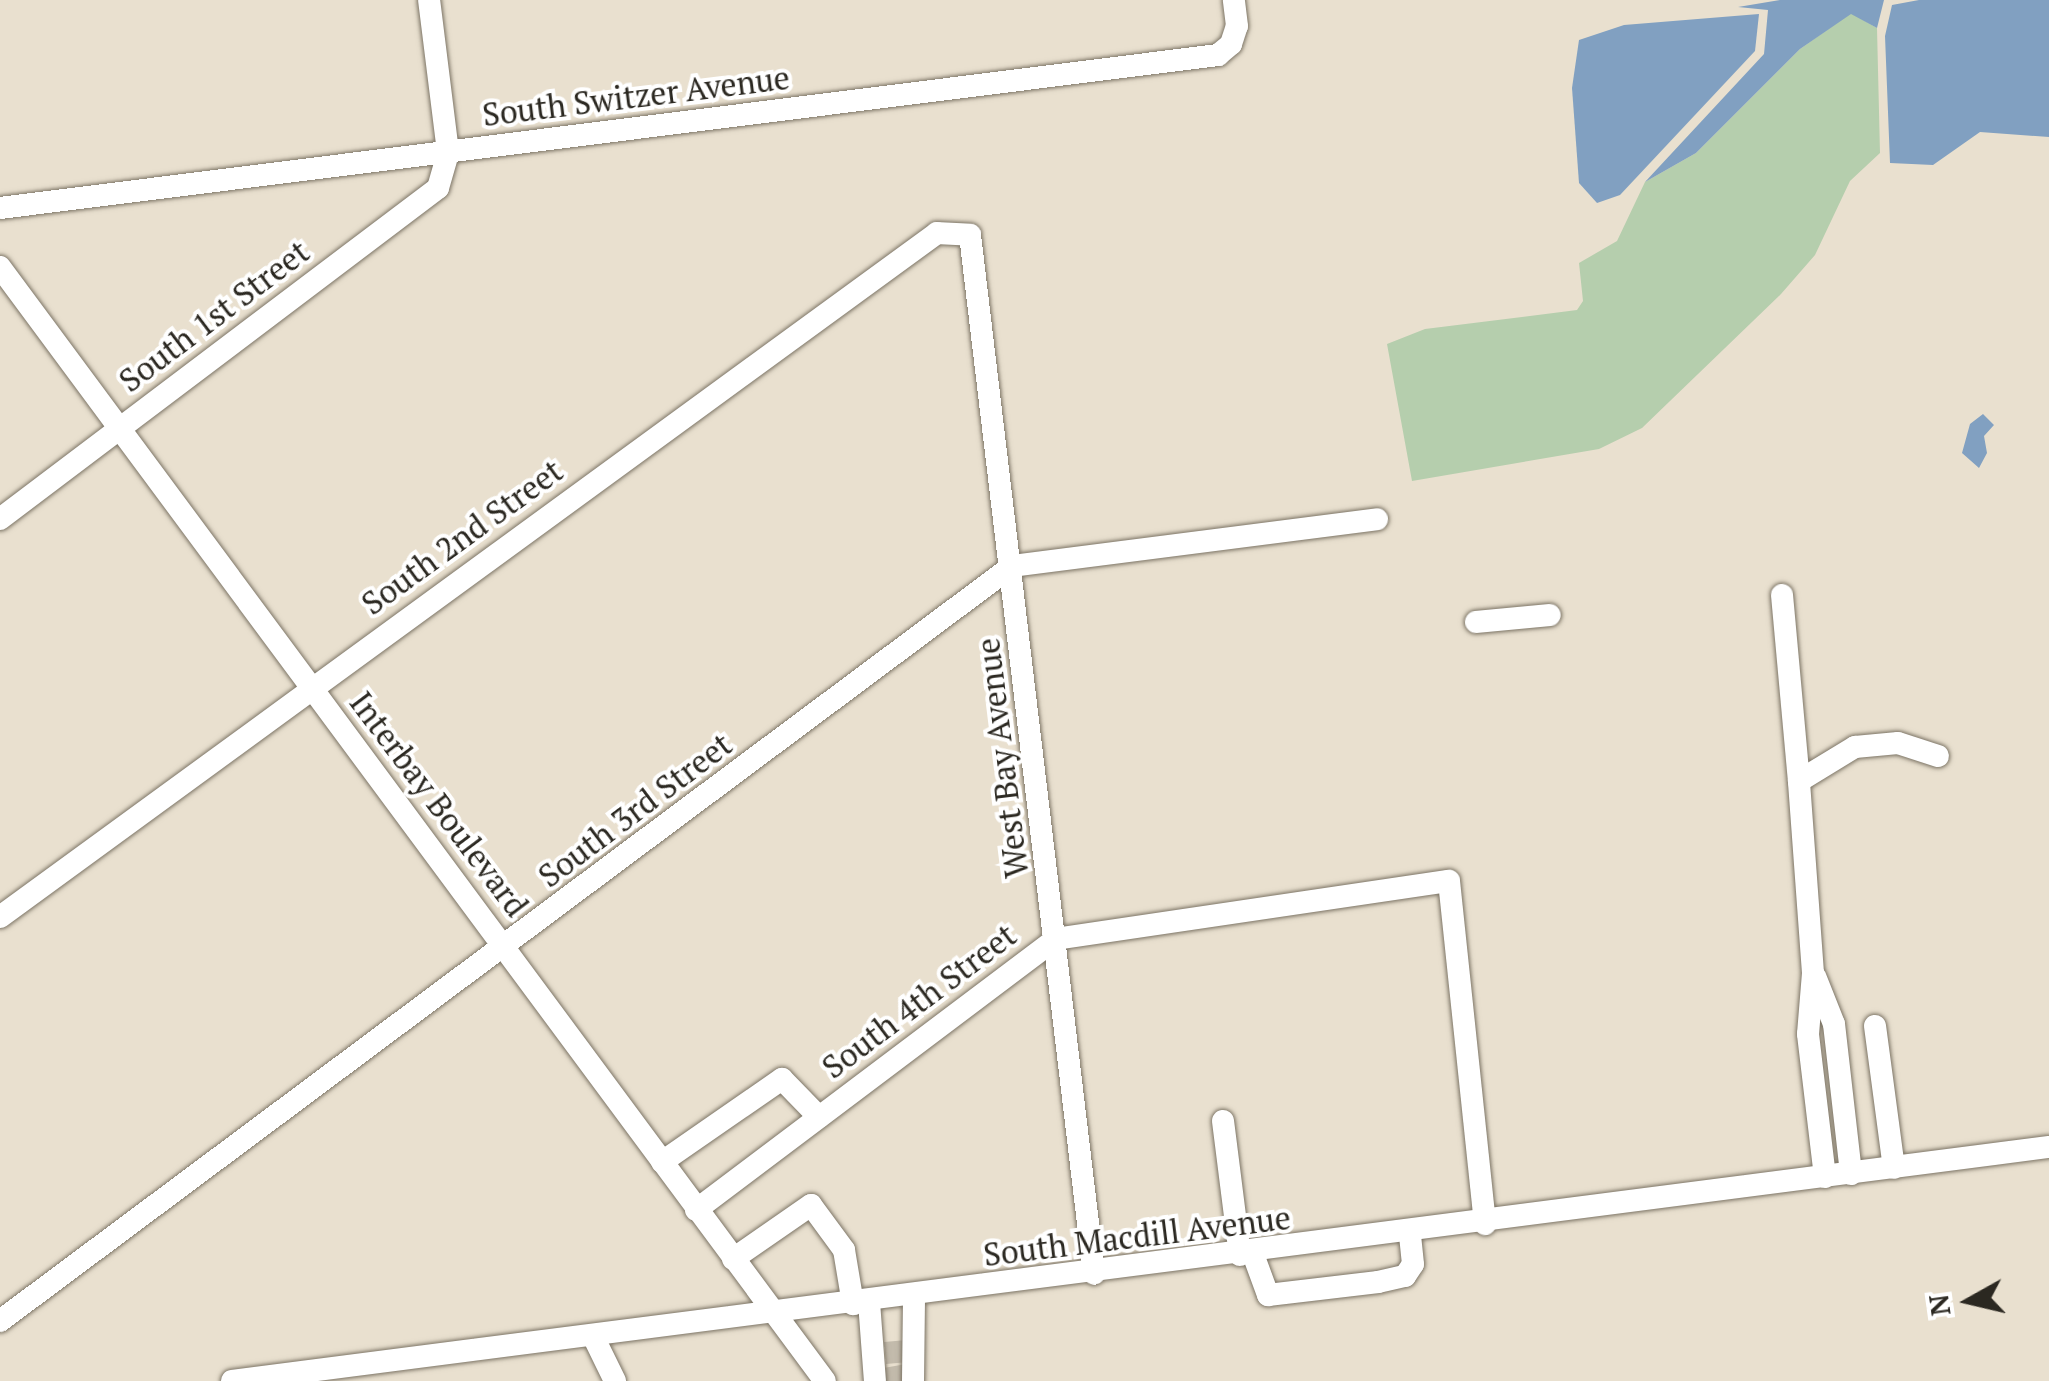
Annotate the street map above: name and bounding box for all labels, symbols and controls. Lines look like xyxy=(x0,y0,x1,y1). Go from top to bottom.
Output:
street label: South Switzer Avenue xyxy=(480,58,792,134)
street label: South 1st Street xyxy=(112,232,316,400)
street label: South 2nd Street xyxy=(354,451,570,623)
street label: West Bay Avenue xyxy=(968,636,1036,880)
street label: Interbay Boulevard xyxy=(342,684,536,924)
street label: South 3rd Street xyxy=(531,725,739,895)
street label: South 4th Street xyxy=(815,916,1023,1086)
street label: South Macdill Avenue xyxy=(981,1198,1293,1274)
north arrow xyxy=(1919,1251,2019,1351)
text: N xyxy=(1919,1292,1959,1318)

